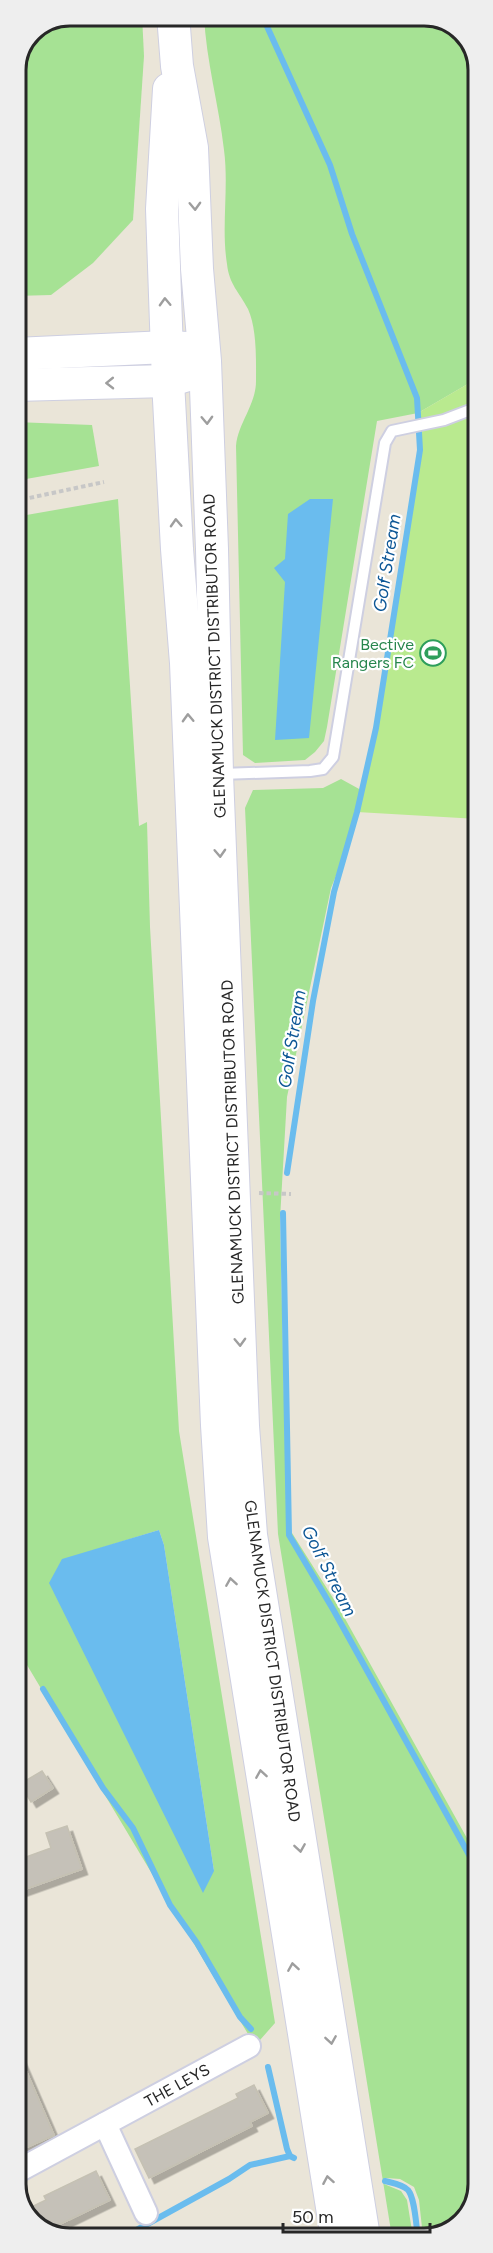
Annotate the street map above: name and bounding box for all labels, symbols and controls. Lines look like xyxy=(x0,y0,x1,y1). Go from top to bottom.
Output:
one-way arrow xyxy=(189,202,201,211)
one-way arrow xyxy=(159,297,172,306)
one-way arrow xyxy=(105,376,114,389)
one-way arrow xyxy=(201,415,214,424)
street label: GLENAMUCK DISTRICT DISTRIBUTOR ROAD xyxy=(199,493,230,819)
water label: Golf Stream xyxy=(368,512,406,614)
one-way arrow xyxy=(170,518,183,527)
place label: Bective Rangers FC xyxy=(332,635,414,672)
sports icon: Bective Rangers FC xyxy=(418,638,448,668)
one-way arrow xyxy=(182,713,195,722)
one-way arrow xyxy=(214,849,226,858)
street label: GLENAMUCK DISTRICT DISTRIBUTOR ROAD xyxy=(217,979,248,1305)
water label: Golf Stream xyxy=(273,988,311,1090)
one-way arrow xyxy=(234,1338,246,1347)
street label: GLENAMUCK DISTRICT DISTRIBUTOR ROAD xyxy=(241,1499,305,1823)
water label: Golf Stream xyxy=(297,1522,361,1620)
one-way arrow xyxy=(225,1577,238,1587)
one-way arrow xyxy=(256,1770,268,1779)
one-way arrow xyxy=(293,1843,306,1853)
one-way arrow xyxy=(287,1962,299,1971)
one-way arrow xyxy=(325,2036,337,2045)
street label: THE LEYS xyxy=(141,2060,213,2111)
one-way arrow xyxy=(322,2175,335,2185)
scale bar xyxy=(283,2196,430,2234)
text: 50 m xyxy=(292,2206,334,2228)

